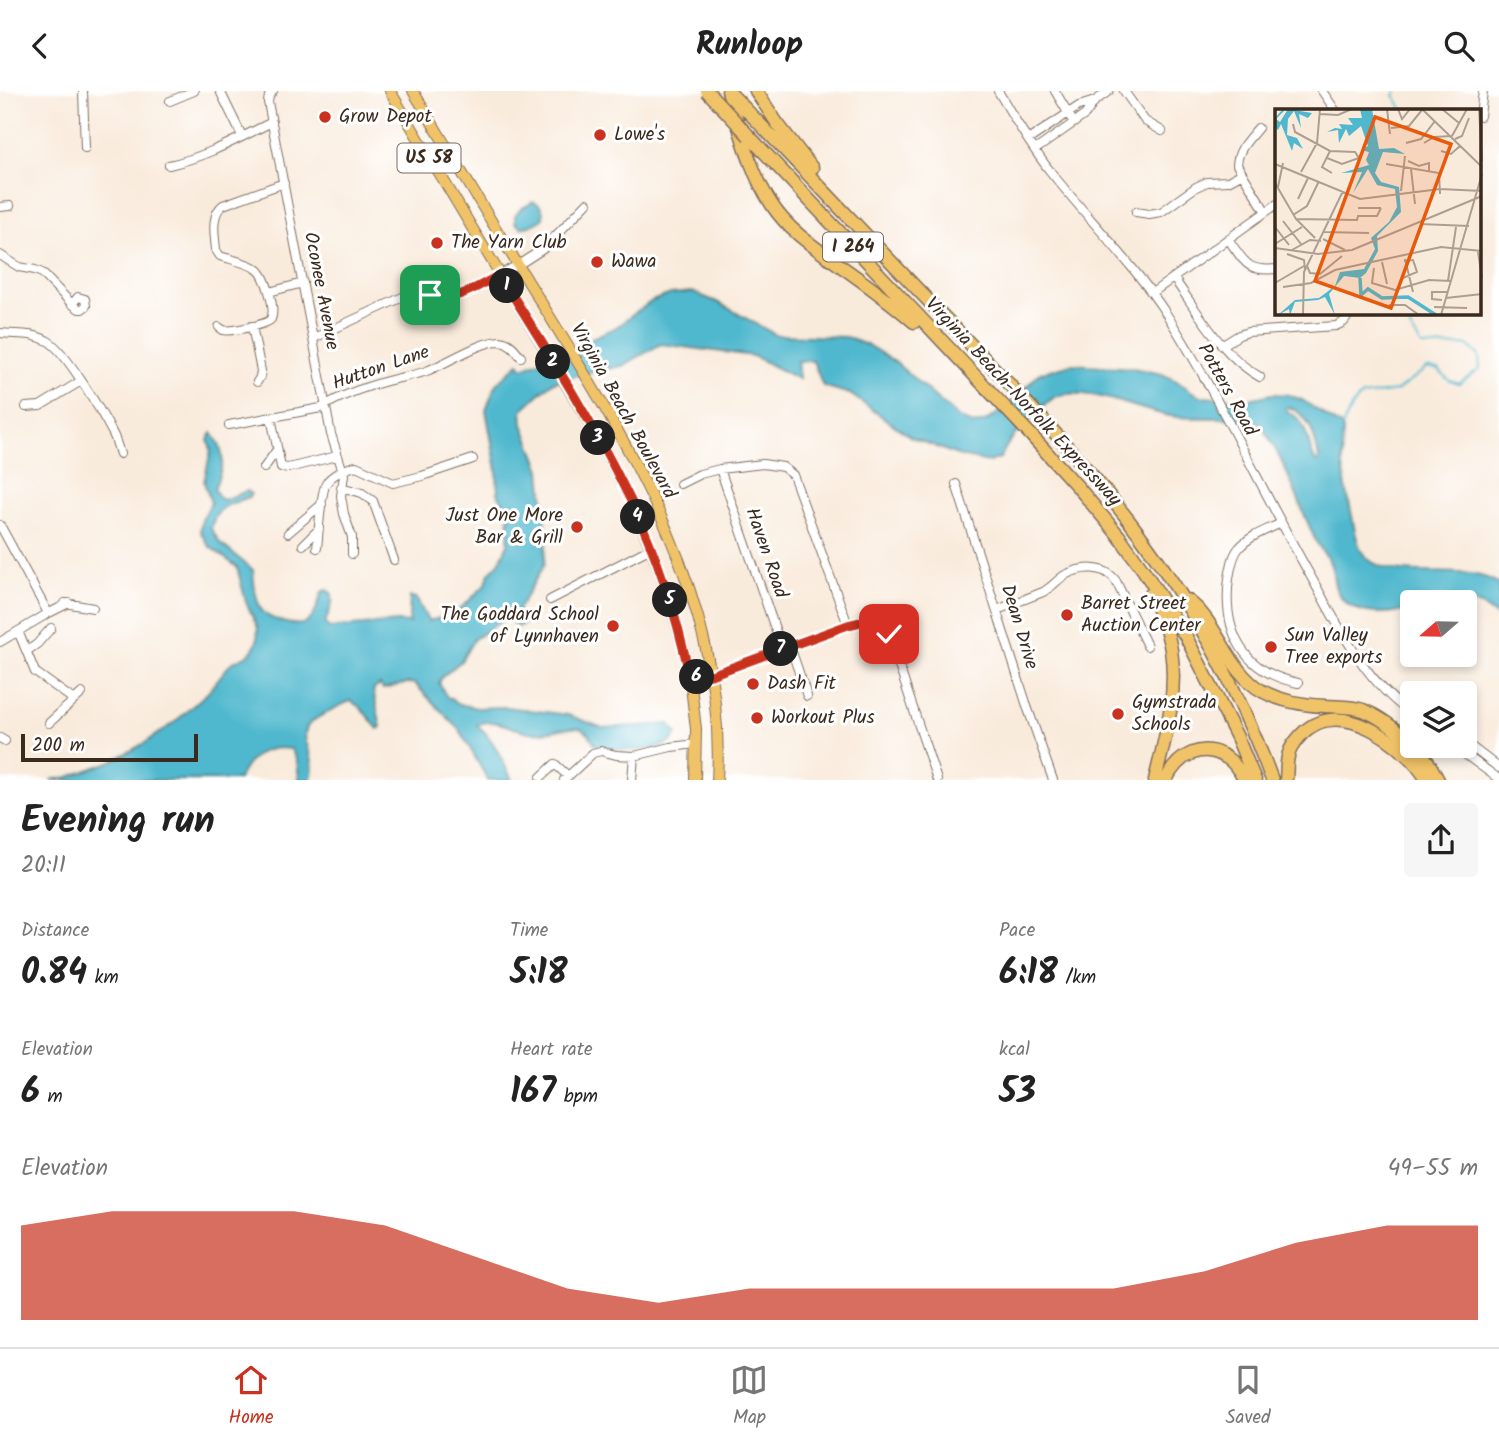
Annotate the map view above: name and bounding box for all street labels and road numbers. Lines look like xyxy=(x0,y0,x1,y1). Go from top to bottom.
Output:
road number: US 58 xyxy=(398,143,460,173)
street label: Oconee Avenue xyxy=(295,229,347,353)
road number: I 264 xyxy=(823,232,883,261)
street label: Virginia Beach-Norfolk Expressway xyxy=(917,290,1129,514)
street label: Virginia Beach Boulevard xyxy=(562,317,684,505)
street label: Hutton Lane xyxy=(328,337,434,399)
street label: Potters Road xyxy=(1189,338,1265,442)
street label: Haven Road xyxy=(737,504,796,603)
street label: Dean Drive xyxy=(992,581,1046,673)

